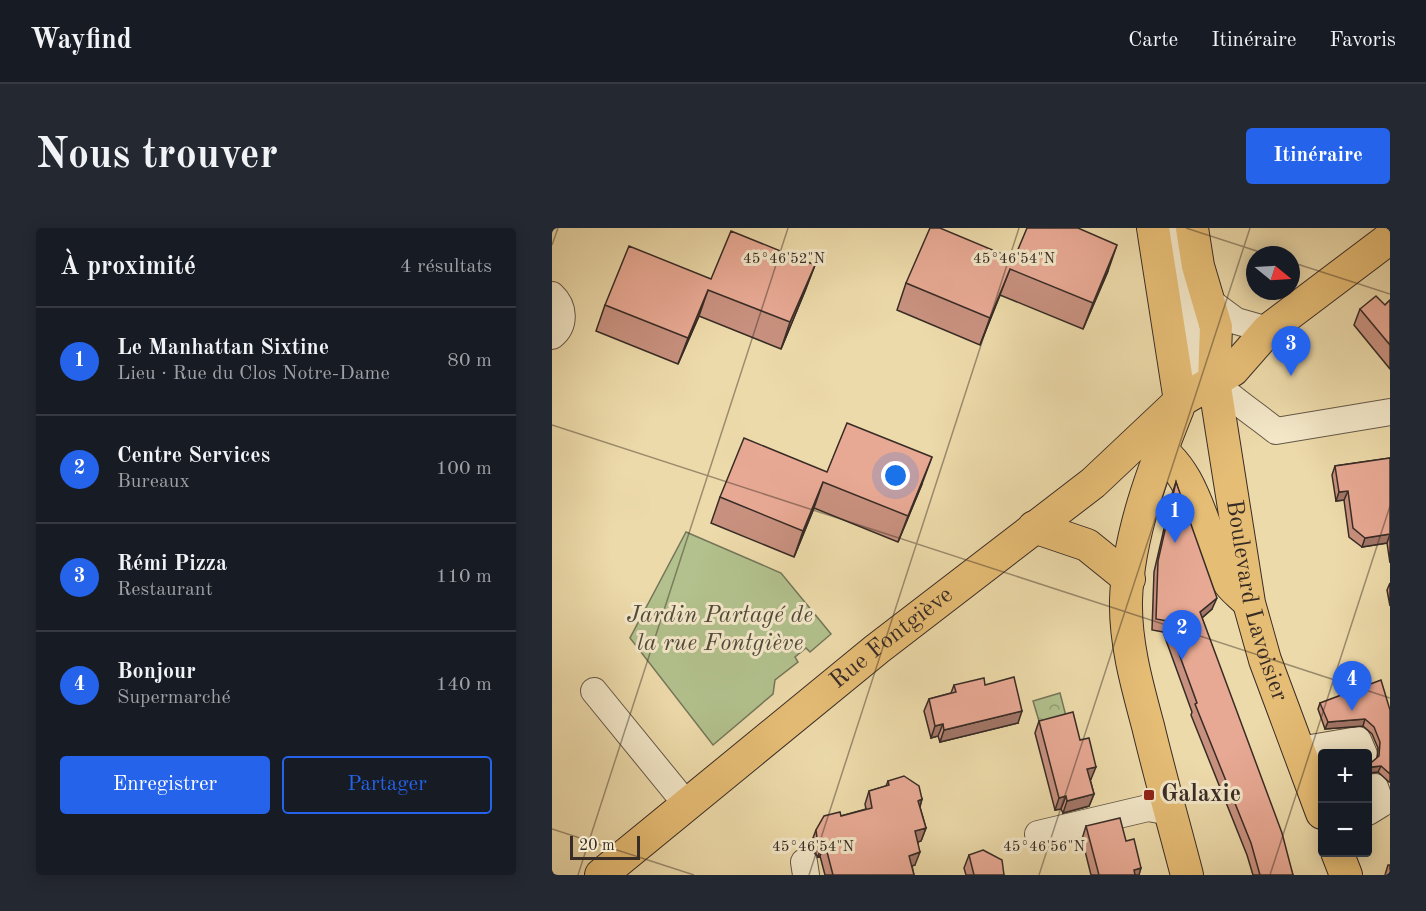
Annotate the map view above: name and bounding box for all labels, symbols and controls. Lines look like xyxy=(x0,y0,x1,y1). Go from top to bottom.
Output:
text: Wayfind xyxy=(30,27,132,55)
text: Carte xyxy=(1128,30,1178,51)
text: Itinéraire xyxy=(1211,30,1297,51)
text: Favoris xyxy=(1330,30,1396,51)
button: Itinéraire xyxy=(1246,128,1390,184)
text: Nous trouver xyxy=(36,135,278,177)
north arrow xyxy=(1246,246,1300,300)
text: 45°46'52"N xyxy=(743,252,825,267)
text: 45°46'54"N xyxy=(973,252,1055,267)
text: À proximité xyxy=(60,254,196,280)
text: 4 résultats xyxy=(400,257,492,277)
pin: 3 xyxy=(1272,326,1310,376)
text: Le Manhattan Sixtine xyxy=(117,337,329,359)
text: 1 xyxy=(74,351,85,371)
text: 80 m xyxy=(447,351,492,371)
text: Lieu · Rue du Clos Notre-Dame xyxy=(117,364,390,384)
text: Centre Services xyxy=(117,445,270,467)
text: 2 xyxy=(74,459,85,479)
text: 100 m xyxy=(436,459,492,479)
your location xyxy=(881,461,910,490)
text: Bureaux xyxy=(117,472,190,492)
pin: 1 xyxy=(1156,494,1194,543)
street label: Boulevard Lavoisier xyxy=(1221,498,1291,705)
text: Rémi Pizza xyxy=(117,553,227,575)
text: 3 xyxy=(74,567,85,587)
text: 110 m xyxy=(436,567,492,587)
text: Restaurant xyxy=(117,580,213,600)
street label: Rue Fontgiève xyxy=(826,583,958,694)
park label: Jardin Partagé de la rue Fontgiève xyxy=(627,604,813,656)
pin: 2 xyxy=(1162,610,1202,660)
text: Bonjour xyxy=(117,661,196,683)
pin: 4 xyxy=(1332,662,1372,711)
text: 4 xyxy=(74,675,85,695)
text: 140 m xyxy=(436,675,492,695)
text: Supermarché xyxy=(117,688,231,708)
map controls xyxy=(1318,749,1372,857)
button: + xyxy=(1318,749,1372,803)
button: Enregistrer xyxy=(60,756,270,814)
button: Partager xyxy=(282,756,492,814)
place label: Galaxie xyxy=(1161,783,1241,807)
marker: Galaxie xyxy=(1142,788,1156,802)
button: − xyxy=(1318,803,1372,857)
scale bar xyxy=(570,833,640,860)
text: 20 m xyxy=(579,838,615,854)
text: 45°46'54"N xyxy=(772,840,854,855)
text: 45°46'56"N xyxy=(1003,840,1085,855)

